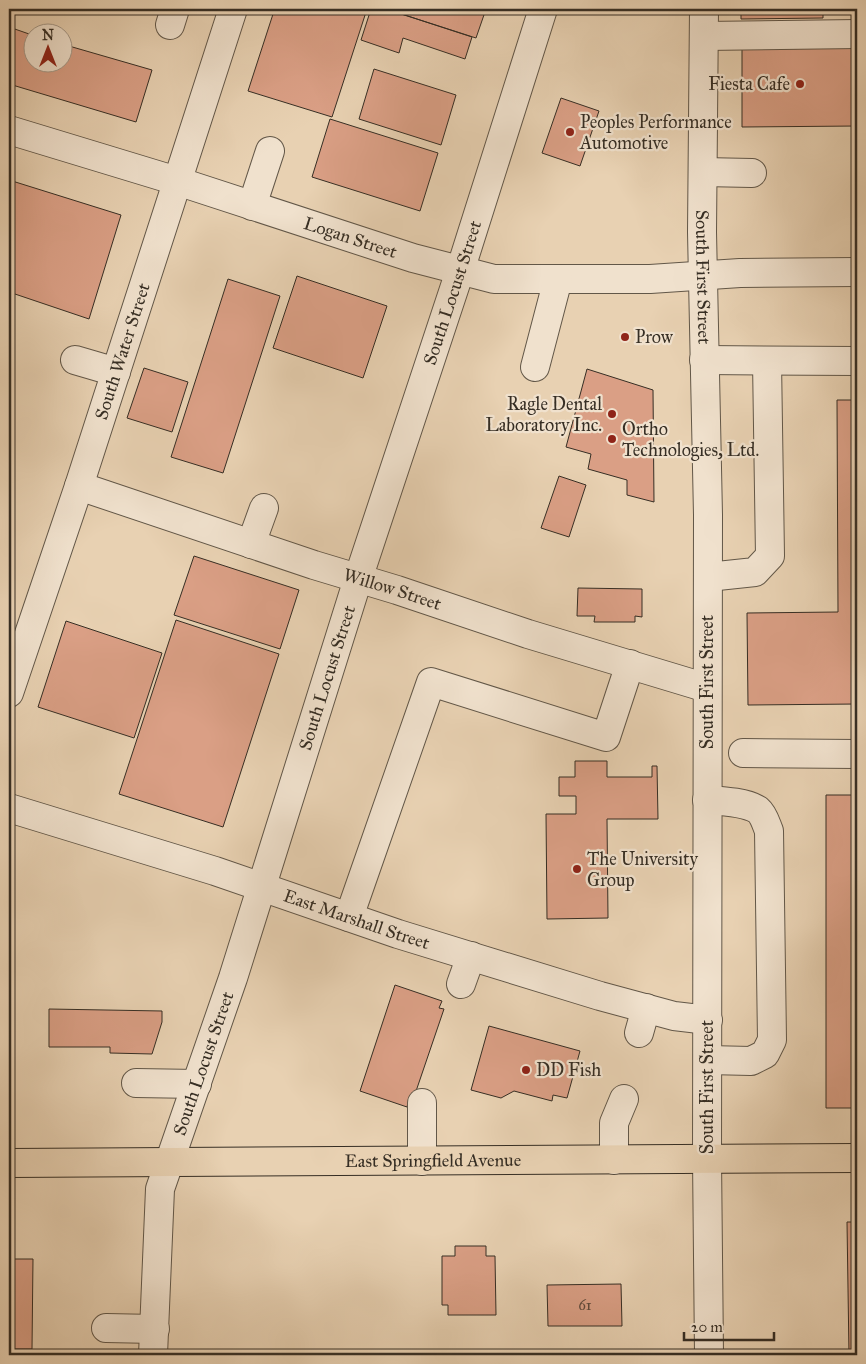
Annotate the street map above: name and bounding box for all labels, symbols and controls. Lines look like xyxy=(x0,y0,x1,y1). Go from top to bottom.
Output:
north arrow xyxy=(22,22,72,72)
text: N xyxy=(42,27,54,44)
place label: Fiesta Cafe xyxy=(708,73,790,95)
marker: Fiesta Cafe xyxy=(794,78,806,90)
place label: Peoples Performance Automotive xyxy=(579,111,732,154)
marker: Peoples Performance Automotive xyxy=(564,126,576,138)
street label: South First Street xyxy=(691,210,715,345)
street label: Logan Street xyxy=(301,212,401,263)
street label: South Locust Street xyxy=(419,217,486,368)
street label: South Water Street xyxy=(90,280,155,423)
place label: Prow xyxy=(635,326,673,348)
marker: Prow xyxy=(619,331,631,343)
place label: Ragle Dental Laboratory Inc. xyxy=(485,393,602,436)
marker: Ragle Dental Laboratory Inc. xyxy=(606,408,618,420)
place label: Ortho Technologies, Ltd. xyxy=(622,418,759,462)
marker: Ortho Technologies, Ltd. xyxy=(606,433,618,445)
street label: Willow Street xyxy=(341,564,445,615)
street label: South Locust Street xyxy=(294,602,360,753)
street label: South First Street xyxy=(696,614,718,749)
place label: The University Group xyxy=(587,848,698,891)
marker: The University Group xyxy=(571,863,583,875)
street label: East Marshall Street xyxy=(281,884,433,954)
street label: South Locust Street xyxy=(168,988,239,1138)
street label: South First Street xyxy=(696,1019,718,1154)
place label: DD Fish xyxy=(536,1059,601,1081)
marker: DD Fish xyxy=(520,1064,532,1076)
street label: East Springfield Avenue xyxy=(345,1149,521,1173)
house number: 61 xyxy=(578,1296,592,1314)
scale bar xyxy=(684,1309,774,1341)
text: 20 m xyxy=(691,1318,723,1336)

